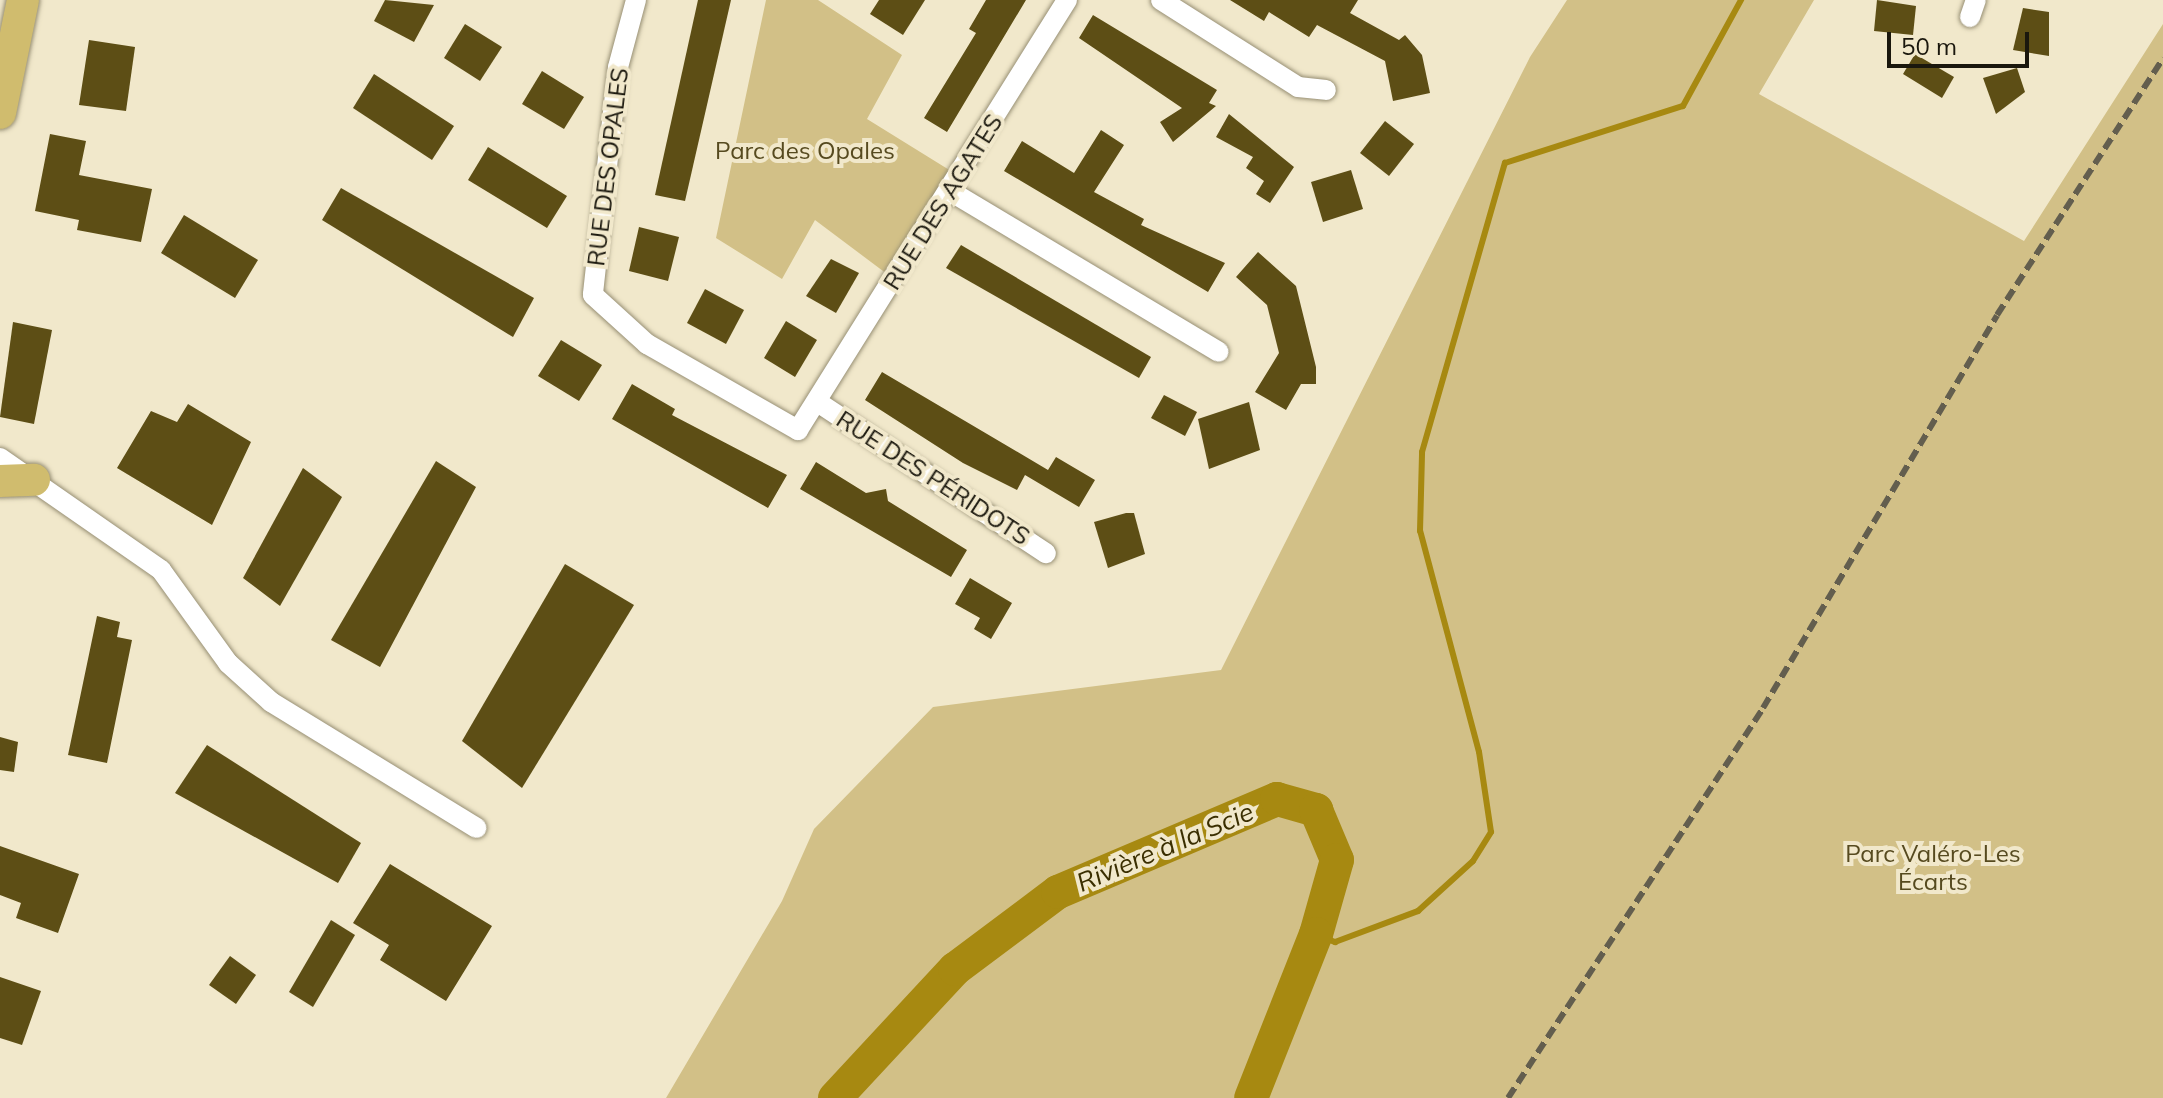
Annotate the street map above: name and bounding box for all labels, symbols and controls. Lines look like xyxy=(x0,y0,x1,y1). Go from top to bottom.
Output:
scale bar xyxy=(1891,16,2033,66)
text: 50 m xyxy=(1901,31,1957,61)
street label: RUE DES OPALES xyxy=(582,66,634,268)
street label: RUE DES AGATES xyxy=(877,109,1009,295)
park label: Parc des Opales xyxy=(715,137,895,165)
street label: RUE DES PÉRIDOTS xyxy=(831,405,1035,551)
water label: Rivière à la Scie xyxy=(1072,796,1258,898)
park label: Parc Valéro-Les Écarts xyxy=(1845,840,2021,896)

